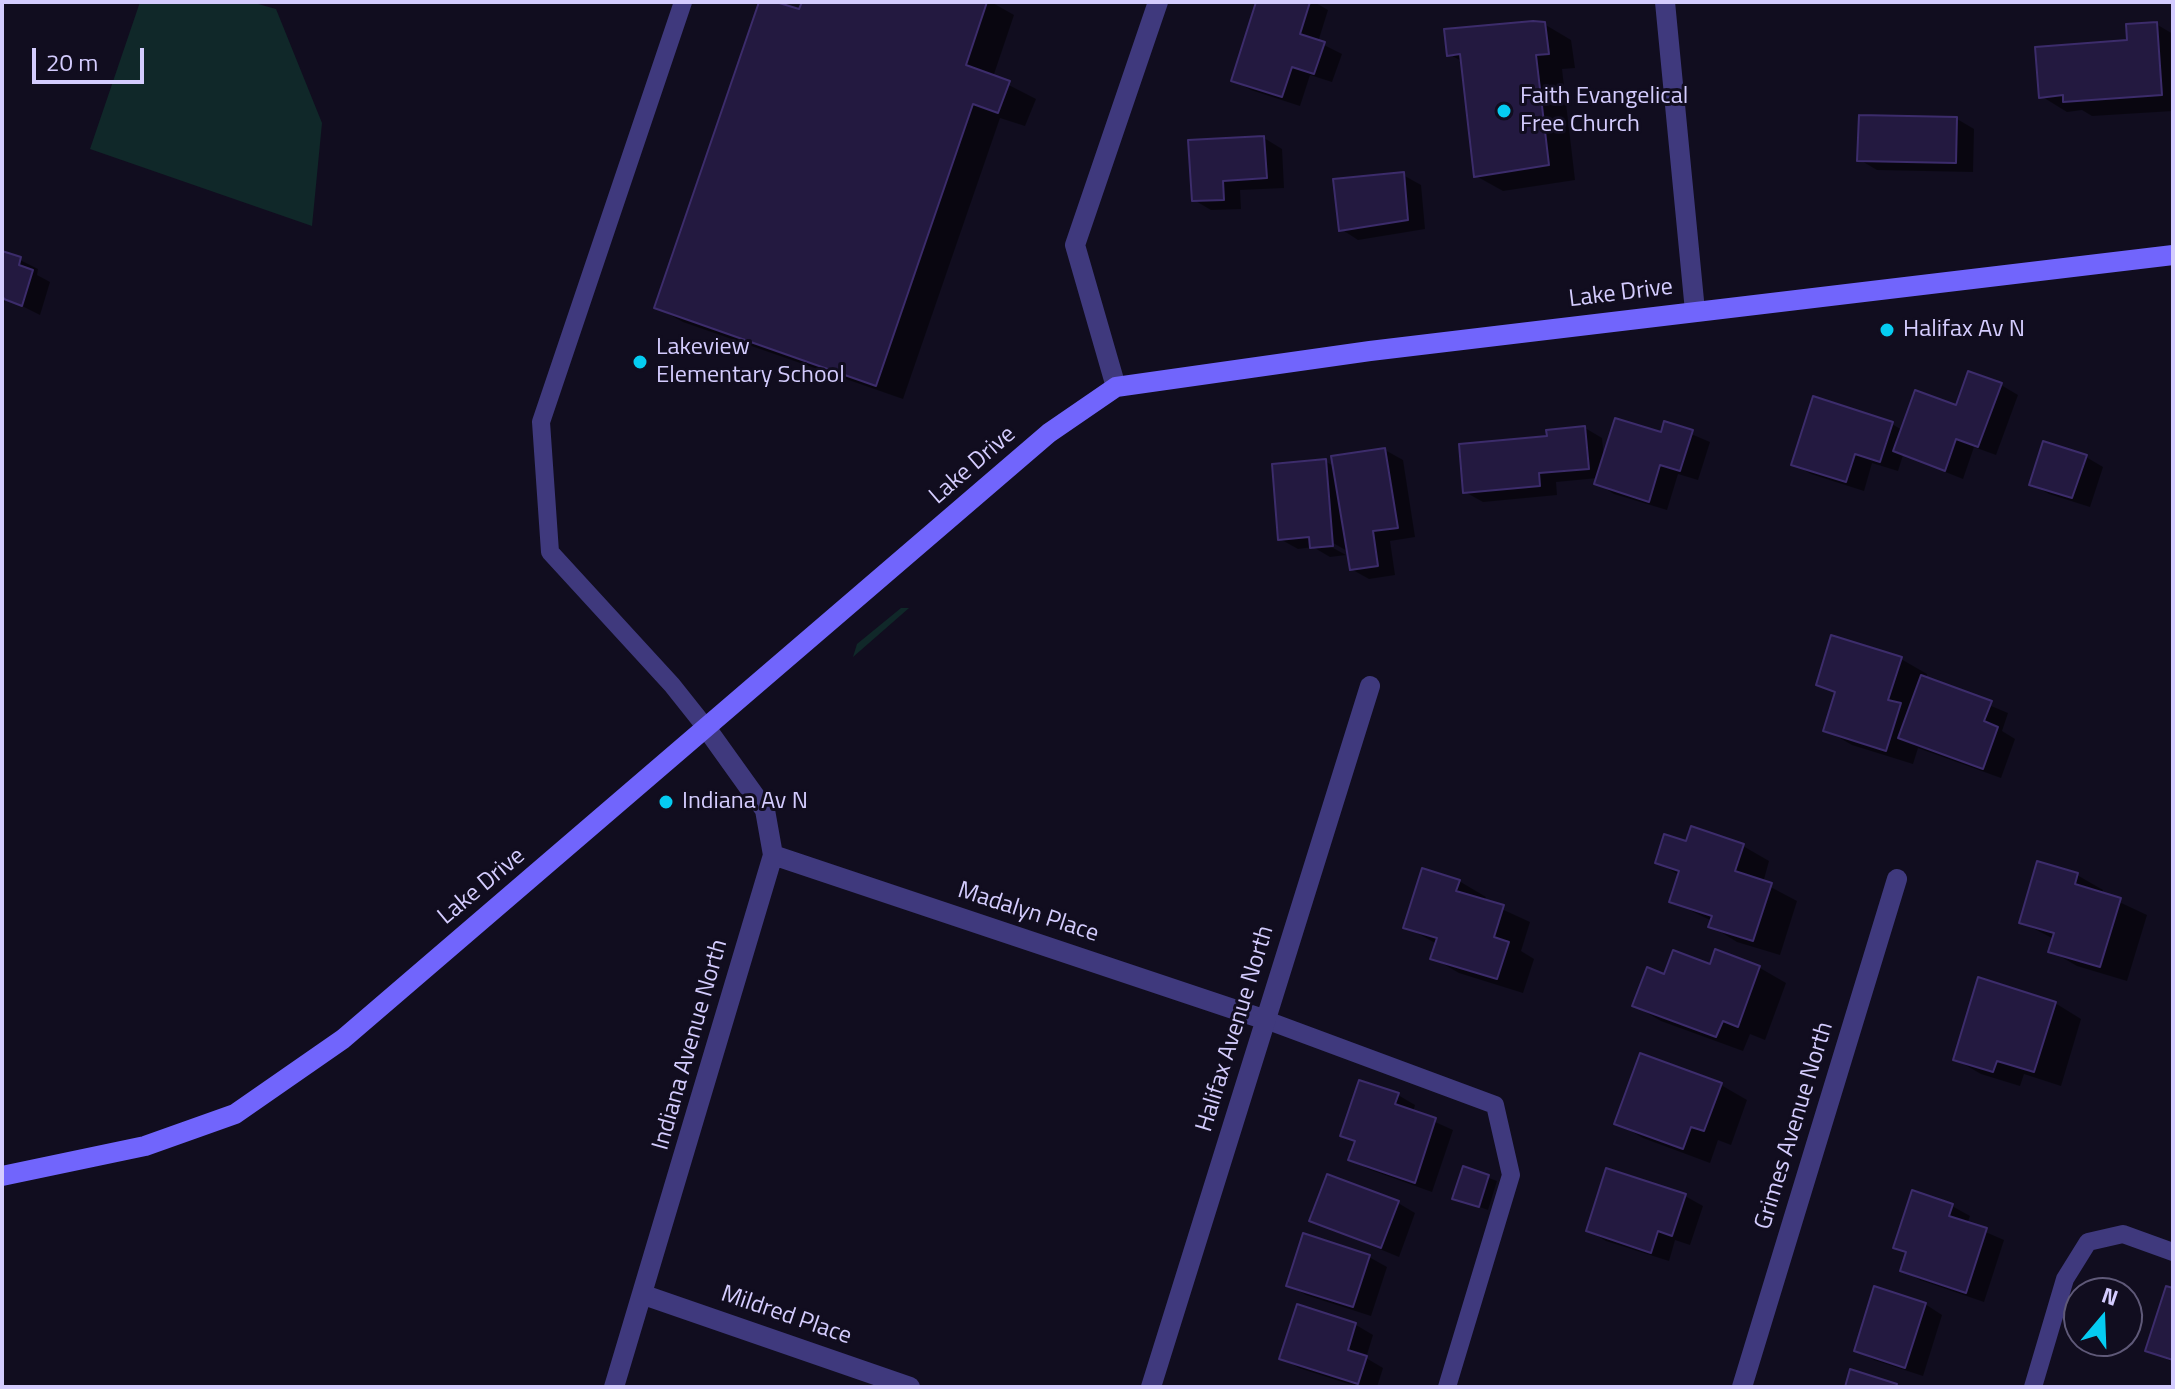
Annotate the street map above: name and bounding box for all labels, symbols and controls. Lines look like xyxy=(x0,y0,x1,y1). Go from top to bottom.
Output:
scale bar xyxy=(36,32,148,82)
text: 20 m xyxy=(46,44,98,80)
place label: Faith Evangelical Free Church xyxy=(1520,83,1688,139)
marker: Faith Evangelical Free Church xyxy=(1495,102,1513,120)
street label: Lake Drive xyxy=(1567,273,1675,315)
place label: Halifax Av N xyxy=(1903,316,2025,344)
marker: Halifax Av N xyxy=(1878,321,1896,339)
place label: Lakeview Elementary School xyxy=(656,334,845,390)
marker: Lakeview Elementary School xyxy=(631,353,649,371)
street label: Lake Drive xyxy=(924,421,1022,511)
place label: Indiana Av N xyxy=(682,788,808,816)
marker: Indiana Av N xyxy=(657,793,675,811)
street label: Lake Drive xyxy=(433,842,531,932)
street label: Madalyn Place xyxy=(954,877,1102,949)
street label: Halifax Avenue North xyxy=(1191,923,1281,1135)
street label: Indiana Avenue North xyxy=(647,936,735,1154)
street label: Grimes Avenue North xyxy=(1750,1019,1840,1233)
north arrow xyxy=(2063,1277,2143,1357)
text: N xyxy=(2097,1278,2123,1315)
street label: Mildred Place xyxy=(717,1280,855,1352)

